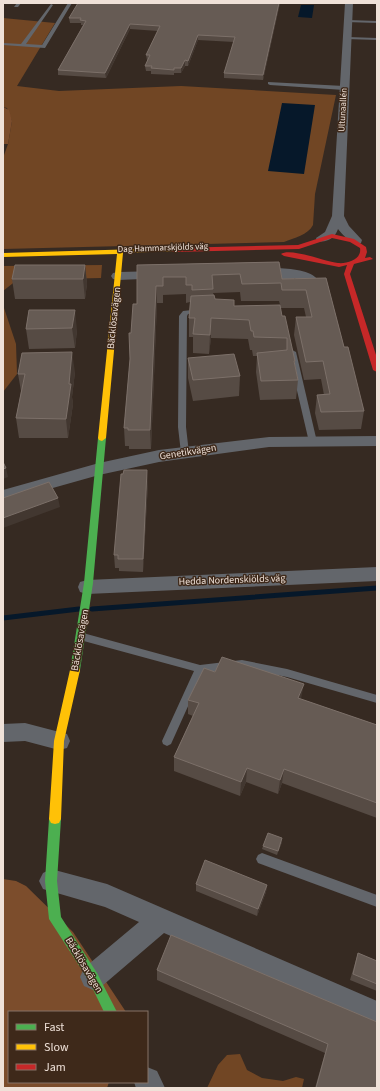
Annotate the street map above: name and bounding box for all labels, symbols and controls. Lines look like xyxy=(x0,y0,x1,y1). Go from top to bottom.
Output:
street label: Ultunaallén xyxy=(335,88,351,132)
street label: Dag Hammarskjölds väg xyxy=(118,240,209,256)
street label: Bäcklösavägen xyxy=(104,286,124,350)
street label: Genetikvägen xyxy=(159,441,217,463)
street label: Hedda Nordenskiölds väg xyxy=(178,571,286,589)
street label: Bäcklösavägen xyxy=(68,608,92,672)
street label: Bäcklösavägen xyxy=(62,935,106,995)
legend xyxy=(8,1011,148,1083)
text: Fast xyxy=(44,1019,64,1036)
text: Slow xyxy=(44,1039,69,1056)
text: Jam xyxy=(44,1059,66,1076)

